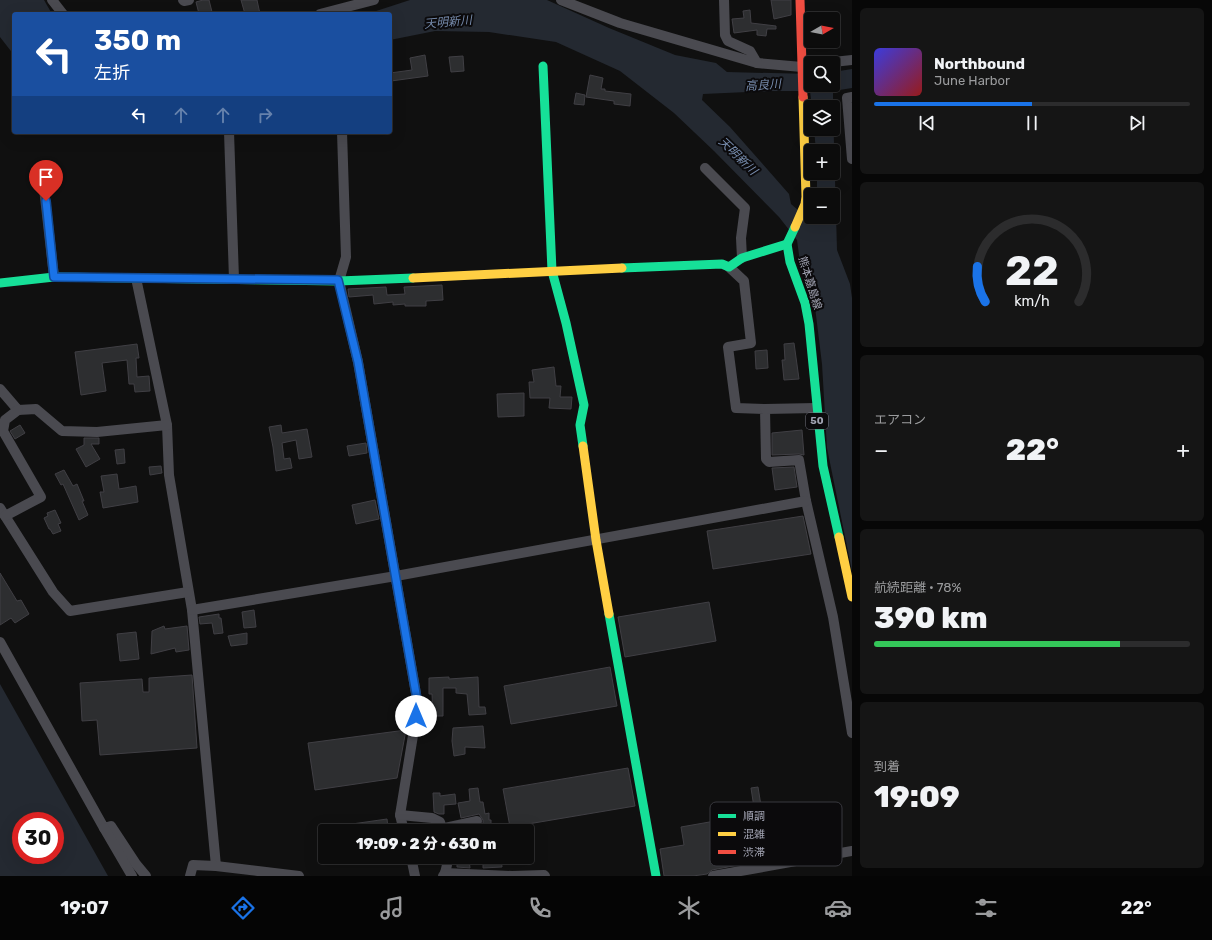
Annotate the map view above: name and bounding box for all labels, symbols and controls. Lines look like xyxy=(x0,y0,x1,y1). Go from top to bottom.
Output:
north arrow xyxy=(804,12,840,48)
map controls xyxy=(804,12,840,224)
water label: 天明新川 xyxy=(423,13,475,31)
text: 350 m xyxy=(94,24,181,57)
icon: left xyxy=(28,28,80,80)
text: Northbound xyxy=(934,55,1025,73)
button: search xyxy=(804,56,840,92)
text: 左折 xyxy=(94,62,130,84)
text: June Harbor xyxy=(934,73,1010,88)
water label: 高良川 xyxy=(745,77,783,93)
button: layers xyxy=(804,100,840,136)
icon: left xyxy=(128,104,150,126)
icon: ahead xyxy=(170,104,192,126)
icon: ahead xyxy=(212,104,234,126)
icon: right xyxy=(254,104,276,126)
icon: previous xyxy=(916,112,938,134)
icon: pause xyxy=(1021,112,1043,134)
icon: next xyxy=(1126,112,1148,134)
water label: 天明新川 xyxy=(716,134,762,179)
button: + xyxy=(804,144,840,180)
pin xyxy=(29,160,63,201)
icon: arrive xyxy=(35,166,57,188)
button: − xyxy=(804,188,840,224)
text: 22 xyxy=(1005,246,1059,295)
street label: 熊本嘉島線 xyxy=(796,255,824,311)
text: km/h xyxy=(1014,293,1050,310)
text: エアコン xyxy=(874,412,926,427)
road number: 50 xyxy=(806,413,828,429)
text: 22° xyxy=(1006,432,1059,468)
text: − xyxy=(874,437,888,464)
text: + xyxy=(1176,437,1190,464)
text: 航続距離 · 78% xyxy=(874,580,962,595)
text: 390 km xyxy=(874,600,988,636)
position arrow xyxy=(395,695,437,737)
text: 到着 xyxy=(874,759,900,774)
text: 19:09 xyxy=(874,779,960,815)
legend xyxy=(710,802,842,866)
text: 順調 xyxy=(743,810,765,823)
speed limit sign: 30 xyxy=(12,812,64,864)
text: 混雑 xyxy=(743,828,765,841)
text: 19:09 · 2 分 · 630 m xyxy=(356,835,496,853)
text: 渋滞 xyxy=(743,846,765,859)
icon: directions xyxy=(229,894,257,922)
icon: music xyxy=(378,894,406,922)
icon: phone xyxy=(526,894,554,922)
icon: climate xyxy=(675,894,703,922)
icon: car xyxy=(824,894,852,922)
icon: filters xyxy=(972,894,1000,922)
text: 19:07 xyxy=(60,897,109,919)
text: 22° xyxy=(1121,897,1152,919)

